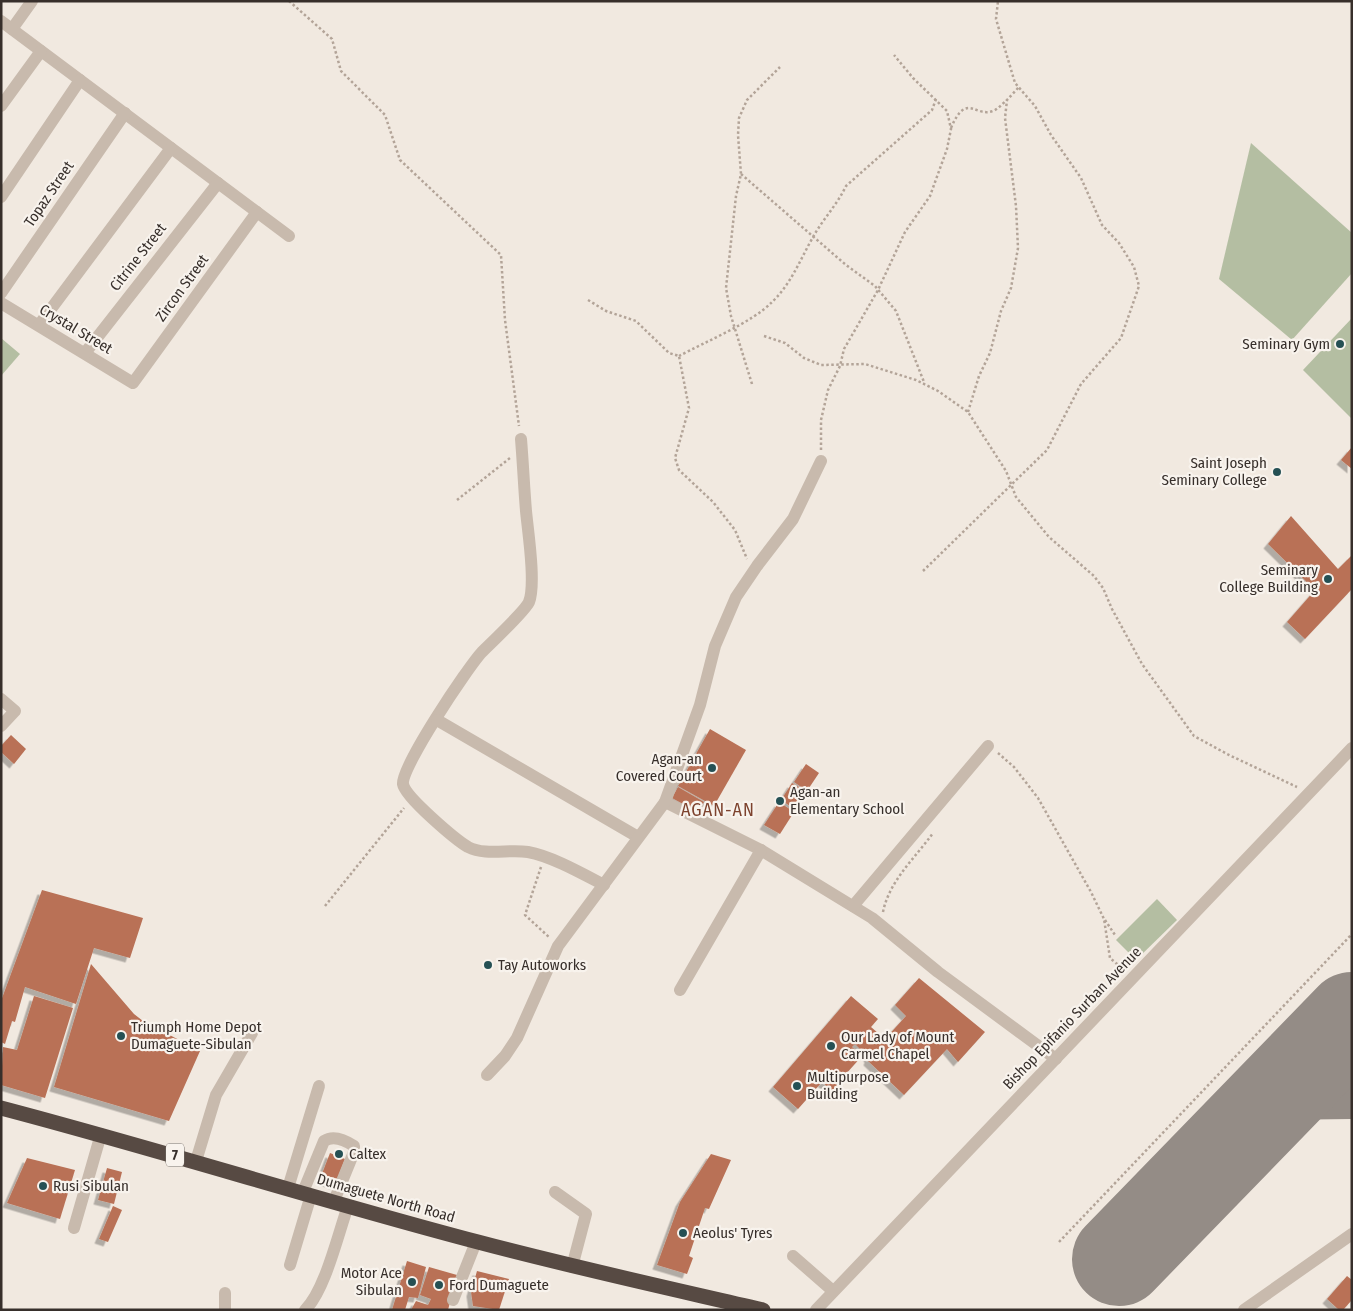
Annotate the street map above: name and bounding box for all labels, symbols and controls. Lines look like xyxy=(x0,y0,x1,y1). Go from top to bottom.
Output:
street label: Topaz Street xyxy=(20,158,78,230)
street label: Citrine Street xyxy=(106,219,170,294)
street label: Zircon Street xyxy=(152,251,212,325)
street label: Crystal Street xyxy=(36,300,116,358)
place label: Seminary Gym xyxy=(1242,335,1330,353)
marker: Seminary Gym xyxy=(1334,338,1346,350)
place label: Saint Joseph Seminary College xyxy=(1161,454,1267,489)
marker: Saint Joseph Seminary College xyxy=(1271,466,1283,478)
place label: Seminary College Building xyxy=(1219,561,1318,596)
marker: Seminary College Building xyxy=(1322,573,1334,585)
place label: Agan-an Covered Court xyxy=(616,750,702,785)
marker: Agan-an Covered Court xyxy=(706,762,718,774)
place label: Agan-an Elementary School xyxy=(790,783,904,818)
marker: Agan-an Elementary School xyxy=(774,795,786,807)
district label: AGAN-AN xyxy=(681,799,755,821)
street label: Bishop Epifanio Surban Avenue xyxy=(999,943,1145,1093)
place label: Tay Autoworks xyxy=(498,956,586,974)
marker: Tay Autoworks xyxy=(482,959,494,971)
place label: Triumph Home Depot Dumaguete-Sibulan xyxy=(131,1018,262,1053)
place label: Our Lady of Mount Carmel Chapel xyxy=(841,1028,954,1063)
marker: Triumph Home Depot Dumaguete-Sibulan xyxy=(115,1030,127,1042)
marker: Our Lady of Mount Carmel Chapel xyxy=(825,1040,837,1052)
place label: Multipurpose Building xyxy=(807,1068,889,1103)
marker: Multipurpose Building xyxy=(791,1080,803,1092)
road number: 7 xyxy=(166,1144,184,1166)
place label: Caltex xyxy=(349,1145,387,1163)
marker: Caltex xyxy=(333,1148,345,1160)
street label: Dumaguete North Road xyxy=(315,1170,457,1226)
place label: Rusi Sibulan xyxy=(53,1177,129,1195)
marker: Rusi Sibulan xyxy=(37,1180,49,1192)
place label: Aeolus' Tyres xyxy=(693,1224,772,1242)
marker: Aeolus' Tyres xyxy=(677,1227,689,1239)
place label: Motor Ace Sibulan xyxy=(341,1264,402,1299)
marker: Motor Ace Sibulan xyxy=(406,1276,418,1288)
place label: Ford Dumaguete xyxy=(449,1276,549,1294)
marker: Ford Dumaguete xyxy=(433,1279,445,1291)

